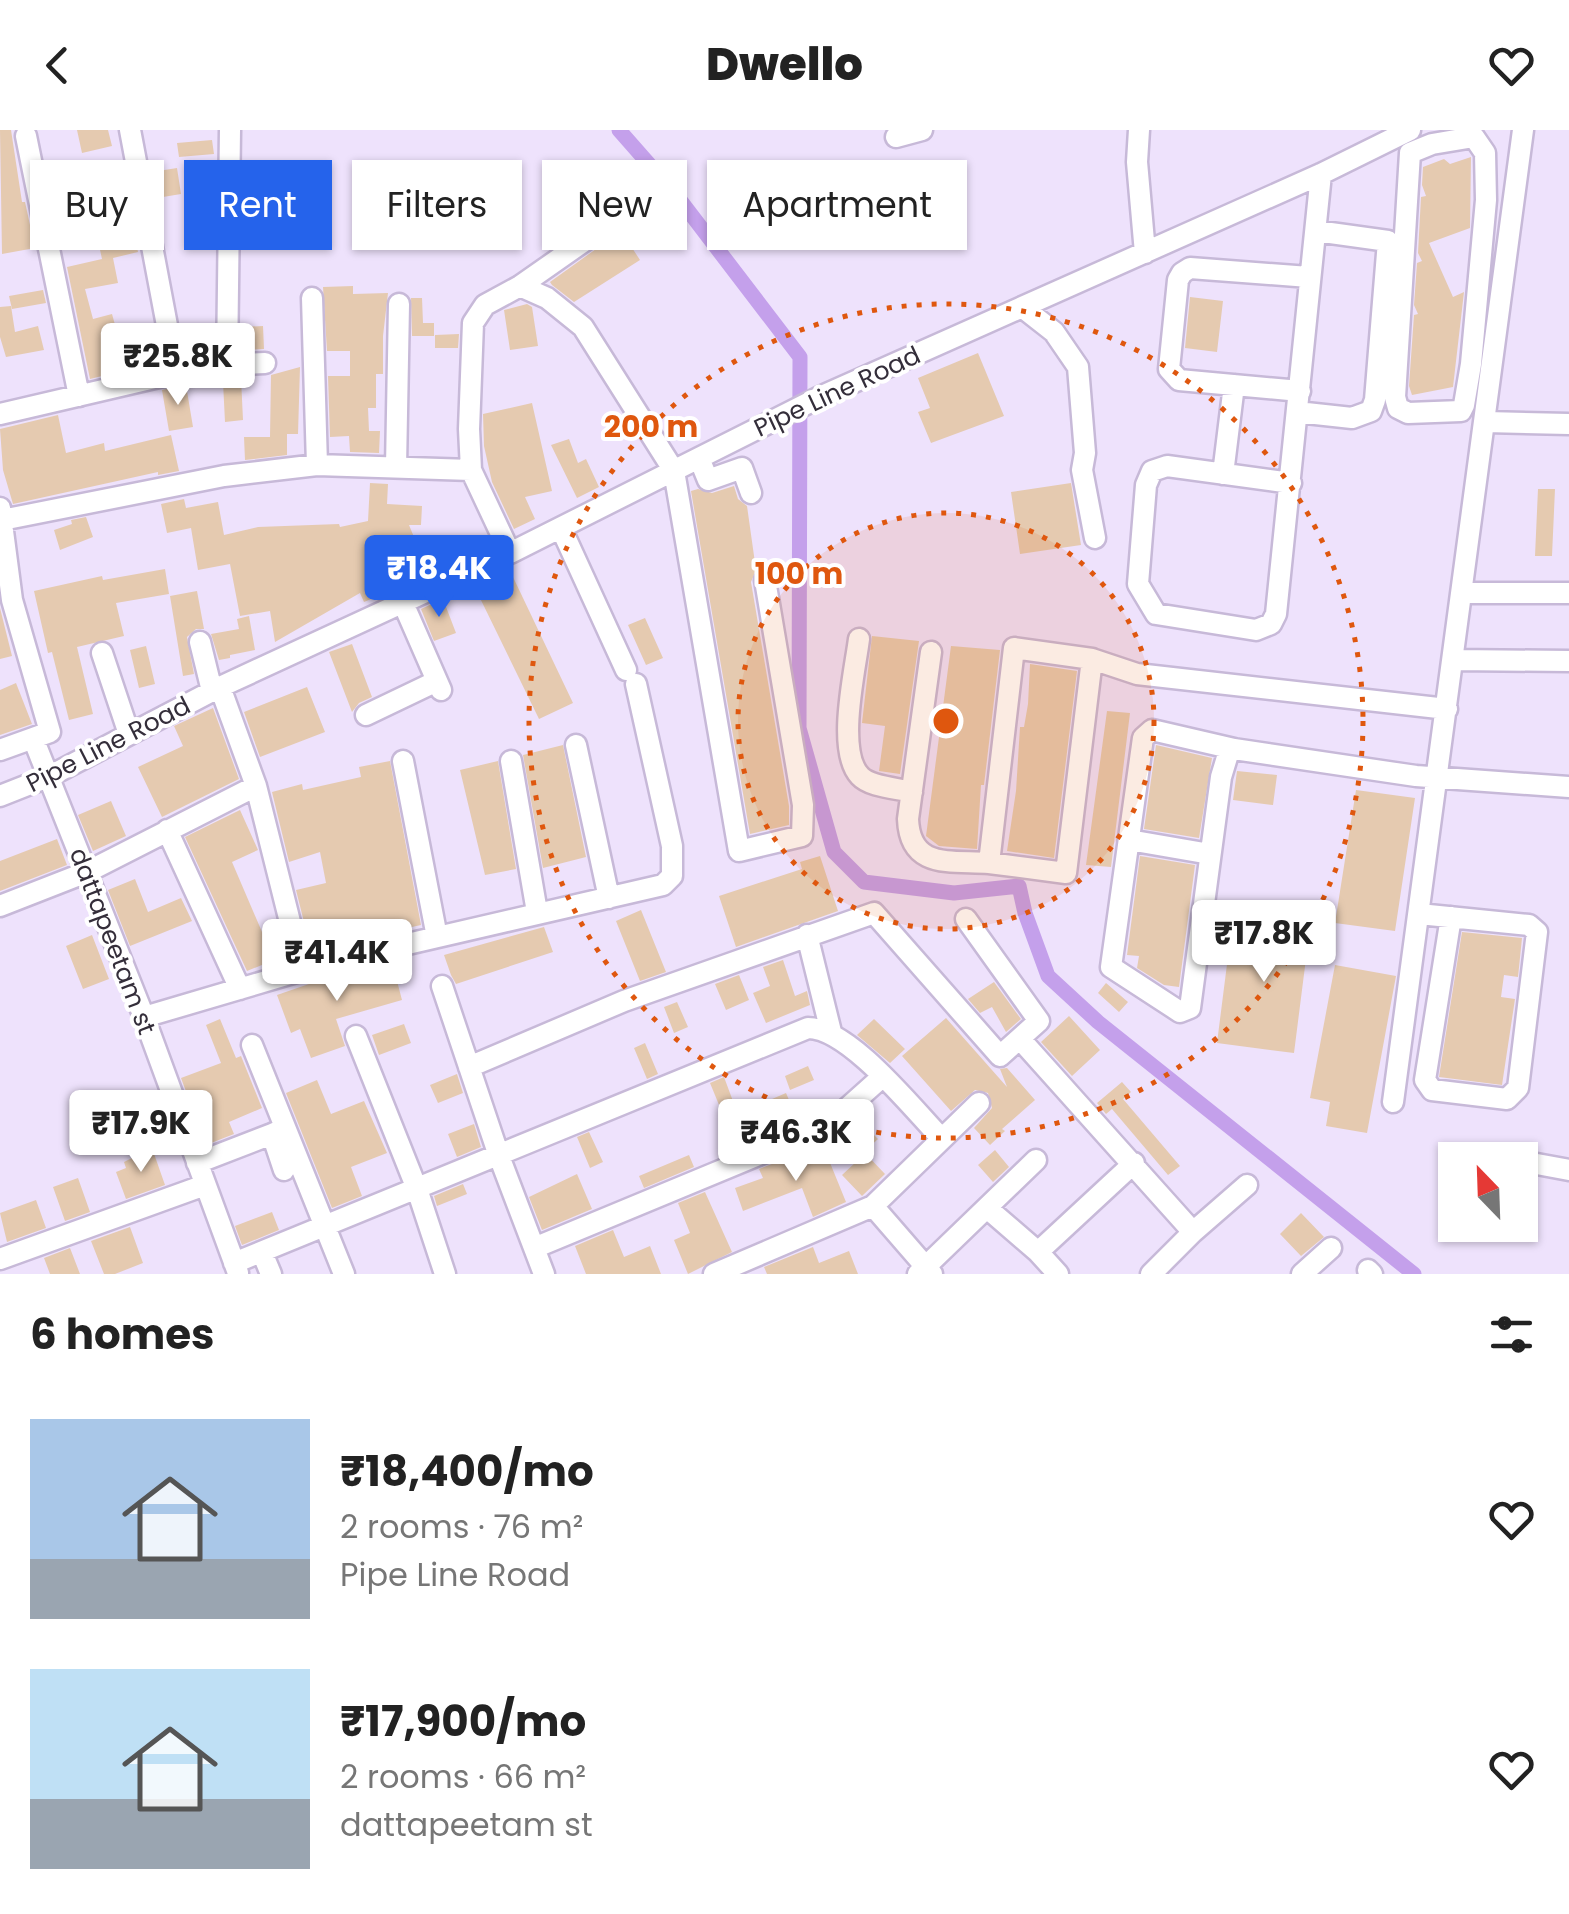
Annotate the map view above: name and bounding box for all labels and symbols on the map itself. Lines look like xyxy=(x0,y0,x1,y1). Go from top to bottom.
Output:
pin: ₹25.8K xyxy=(97,323,259,408)
street label: Pipe Line Road xyxy=(748,338,926,445)
text: 200 m xyxy=(604,405,698,448)
pin: ₹18.4K xyxy=(358,535,520,620)
text: 100 m xyxy=(755,552,843,595)
street label: Pipe Line Road xyxy=(20,688,196,801)
centre of rings xyxy=(928,703,964,739)
street label: dattapeetam st xyxy=(61,843,164,1040)
pin: ₹17.8K xyxy=(1183,900,1345,985)
pin: ₹41.4K xyxy=(256,919,418,1004)
pin: ₹17.9K xyxy=(60,1090,222,1175)
pin: ₹46.3K xyxy=(715,1099,877,1184)
north arrow xyxy=(1438,1142,1538,1242)

